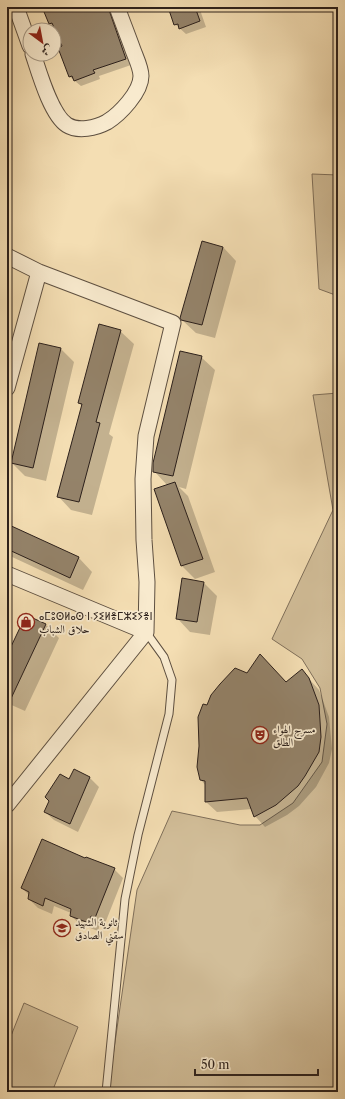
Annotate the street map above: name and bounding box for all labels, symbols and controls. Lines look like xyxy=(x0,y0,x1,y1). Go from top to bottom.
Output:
north arrow xyxy=(22,22,62,62)
text: ش xyxy=(39,42,56,59)
place label: ⴰⵎⵓⵙⵍⴰⵙ ⵏ ⵢⵉⵍⴻⵎⵣⵉⵢⴻⵏ حلاق الشباب xyxy=(39,609,153,636)
shop icon: ⴰⵎⵓⵙⵍⴰⵙ ⵏ ⵢⵉⵍⴻⵎⵣⵉⵢⴻⵏ حلاق الشباب xyxy=(16,612,36,632)
place label: مسرح الهواء الطلق xyxy=(273,722,316,749)
theatre icon: مسرح الهواء الطلق xyxy=(250,725,270,745)
place label: ثانوية الشهيد سقني الصادق xyxy=(75,915,124,946)
school or university icon: ثانوية الشهيد سقني الصادق xyxy=(52,918,72,938)
scale bar xyxy=(195,1051,318,1077)
text: 50 m xyxy=(201,1057,230,1072)

